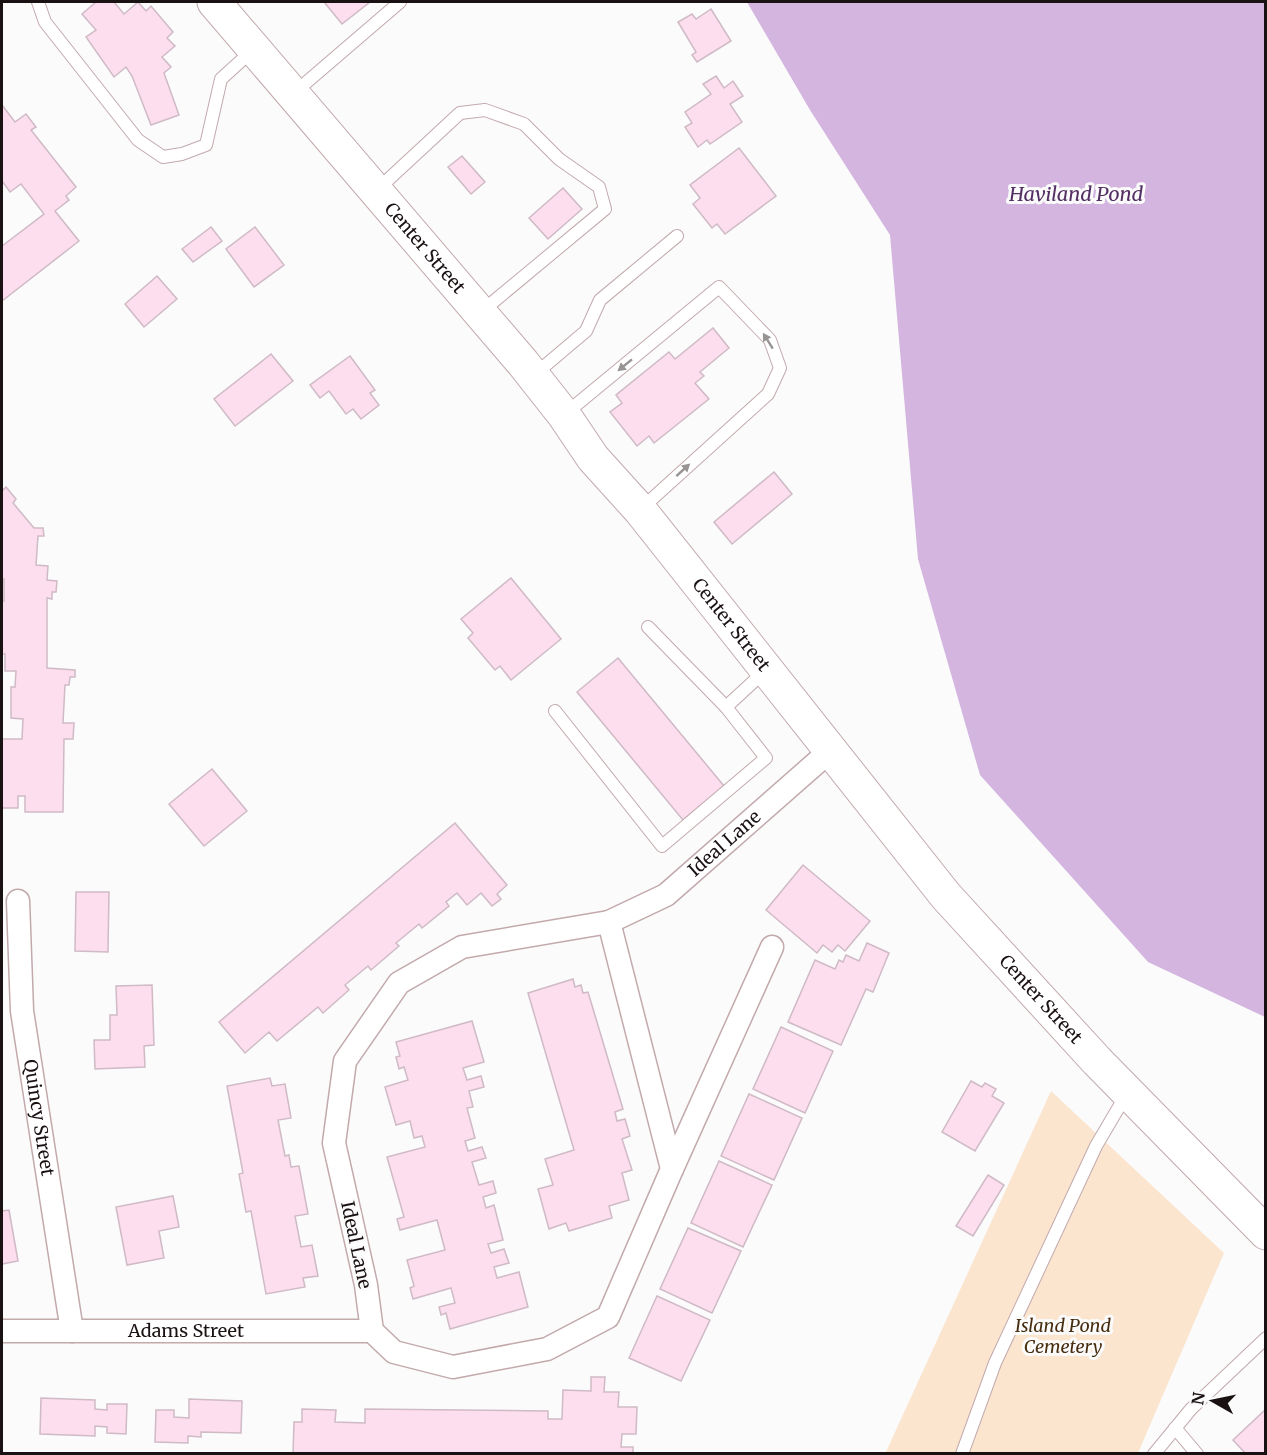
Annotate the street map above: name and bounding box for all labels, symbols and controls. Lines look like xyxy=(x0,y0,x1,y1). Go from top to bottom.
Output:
water label: Haviland Pond xyxy=(1008,181,1143,206)
street label: Center Street xyxy=(380,198,470,298)
one-way arrow xyxy=(763,333,774,349)
one-way arrow xyxy=(618,358,633,371)
one-way arrow xyxy=(676,463,691,477)
street label: Center Street xyxy=(688,573,775,676)
street label: Ideal Lane xyxy=(683,805,765,881)
street label: Center Street xyxy=(994,950,1087,1048)
street label: Quincy Street xyxy=(19,1058,60,1177)
street label: Ideal Lane xyxy=(336,1199,377,1291)
park label: Island Pond Cemetery xyxy=(1015,1314,1111,1358)
street label: Adams Street xyxy=(127,1319,244,1342)
north arrow xyxy=(1183,1371,1243,1431)
text: N xyxy=(1187,1390,1209,1406)

